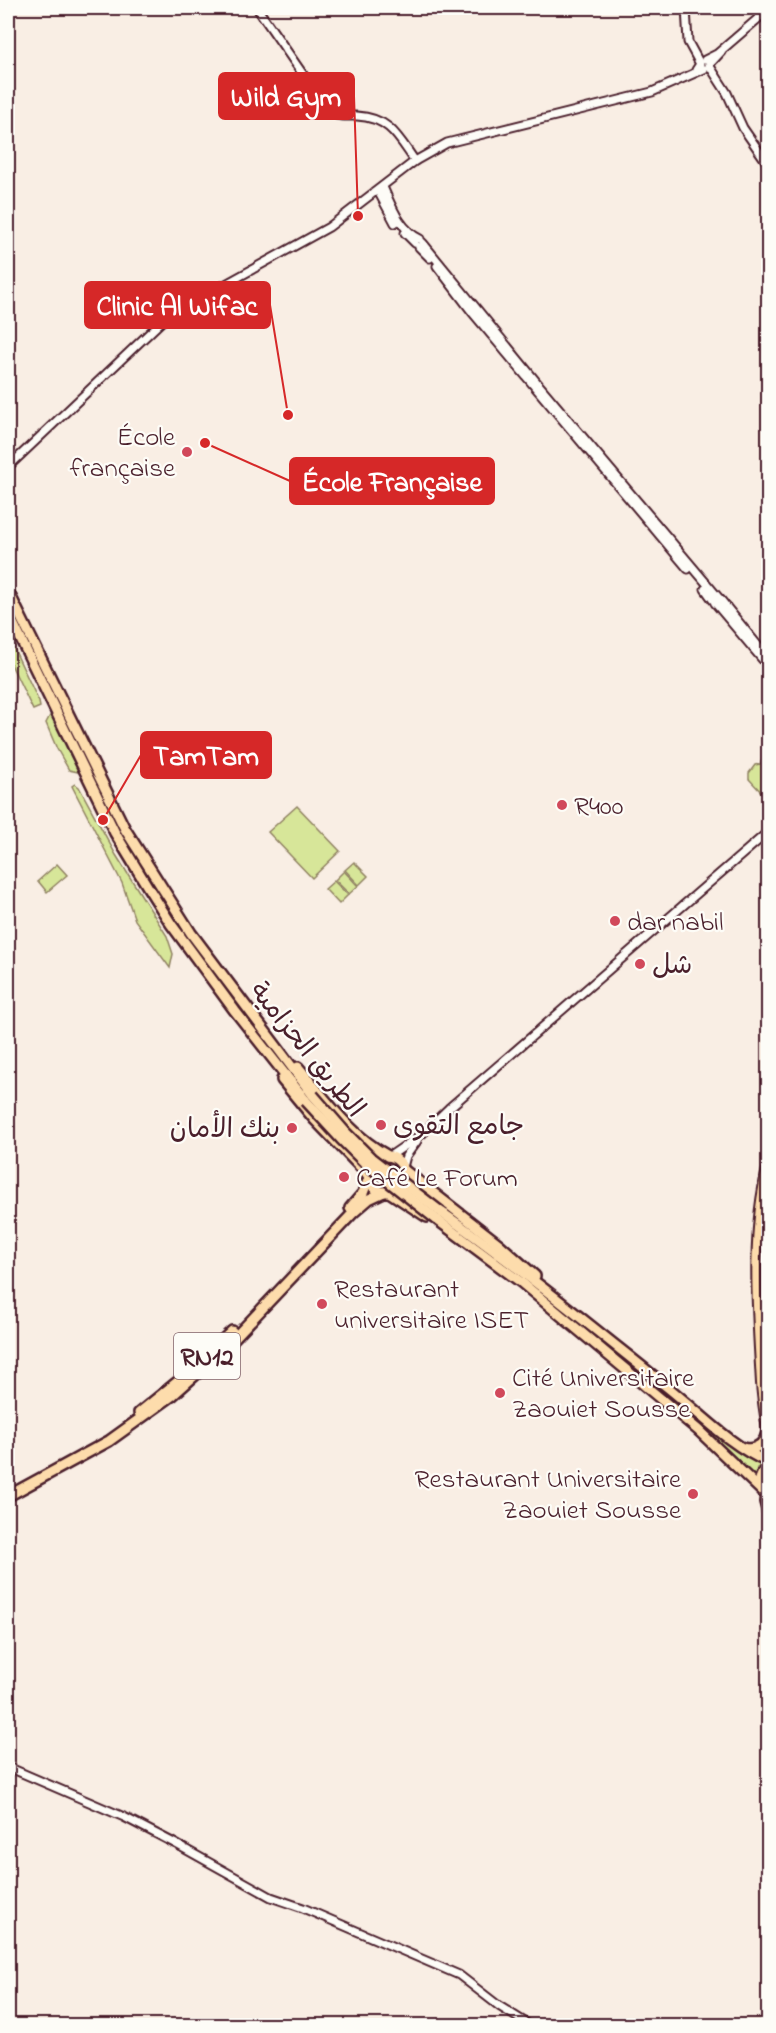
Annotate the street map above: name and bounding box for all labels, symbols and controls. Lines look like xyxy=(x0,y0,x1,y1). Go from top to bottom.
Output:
callout: Wild Gym xyxy=(219,73,354,119)
text: Wild Gym xyxy=(231,79,341,120)
callout: Clinic Al Wifac xyxy=(85,282,270,328)
text: Clinic Al Wifac xyxy=(96,288,258,329)
place label: École française xyxy=(70,419,176,489)
marker: École française xyxy=(180,445,194,459)
callout: École Française xyxy=(290,458,494,504)
text: École Française xyxy=(302,464,484,505)
callout: TamTam xyxy=(141,732,271,778)
text: TamTam xyxy=(153,738,259,779)
place label: R400 xyxy=(574,788,623,827)
marker: R400 xyxy=(555,798,569,812)
place label: dar nabil xyxy=(627,904,723,943)
marker: dar nabil xyxy=(608,914,622,928)
place label: شل xyxy=(652,947,692,986)
marker: شل xyxy=(633,957,647,971)
street label: الطريق الحزامية xyxy=(239,974,373,1127)
place label: جامع التقوى xyxy=(393,1108,524,1147)
place label: بنك الأمان xyxy=(170,1110,280,1150)
marker: جامع التقوى xyxy=(374,1118,388,1132)
marker: بنك الأمان xyxy=(285,1121,299,1135)
place label: Café Le Forum xyxy=(356,1160,518,1199)
marker: Café Le Forum xyxy=(337,1170,351,1184)
place label: Restaurant universitaire ISET xyxy=(334,1271,529,1341)
marker: Restaurant universitaire ISET xyxy=(315,1297,329,1311)
road number: RN12 xyxy=(174,1333,240,1379)
place label: Cité Universitaire Zaouiet Sousse xyxy=(512,1360,695,1430)
marker: Cité Universitaire Zaouiet Sousse xyxy=(493,1386,507,1400)
place label: Restaurant Universitaire Zaouiet Sousse xyxy=(415,1461,682,1531)
marker: Restaurant Universitaire Zaouiet Sousse xyxy=(686,1487,700,1501)

